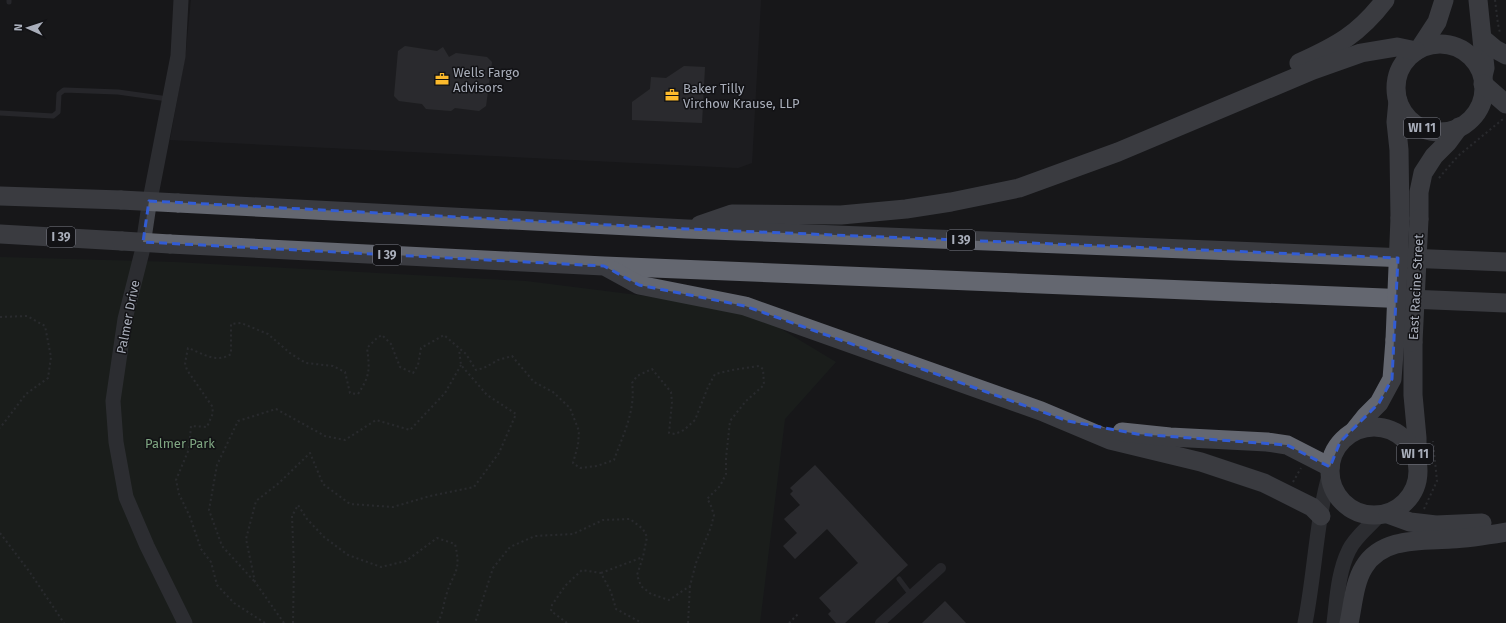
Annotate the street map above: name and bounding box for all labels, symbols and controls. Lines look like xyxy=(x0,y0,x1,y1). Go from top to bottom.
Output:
north arrow xyxy=(8,8,48,48)
text: N xyxy=(12,24,25,31)
place label: Wells Fargo Advisors xyxy=(453,65,519,95)
office icon: Wells Fargo Advisors xyxy=(434,71,450,87)
place label: Baker Tilly Virchow Krause, LLP xyxy=(683,81,800,111)
office icon: Baker Tilly Virchow Krause, LLP xyxy=(664,87,680,103)
road number: WI 11 xyxy=(1404,118,1440,138)
road number: I 39 xyxy=(47,227,75,247)
road number: I 39 xyxy=(947,230,975,250)
street label: East Racine Street xyxy=(1406,233,1426,340)
road number: I 39 xyxy=(373,245,401,265)
street label: Palmer Drive xyxy=(114,279,142,355)
park label: Palmer Park xyxy=(145,436,215,451)
road number: WI 11 xyxy=(1397,444,1433,464)

